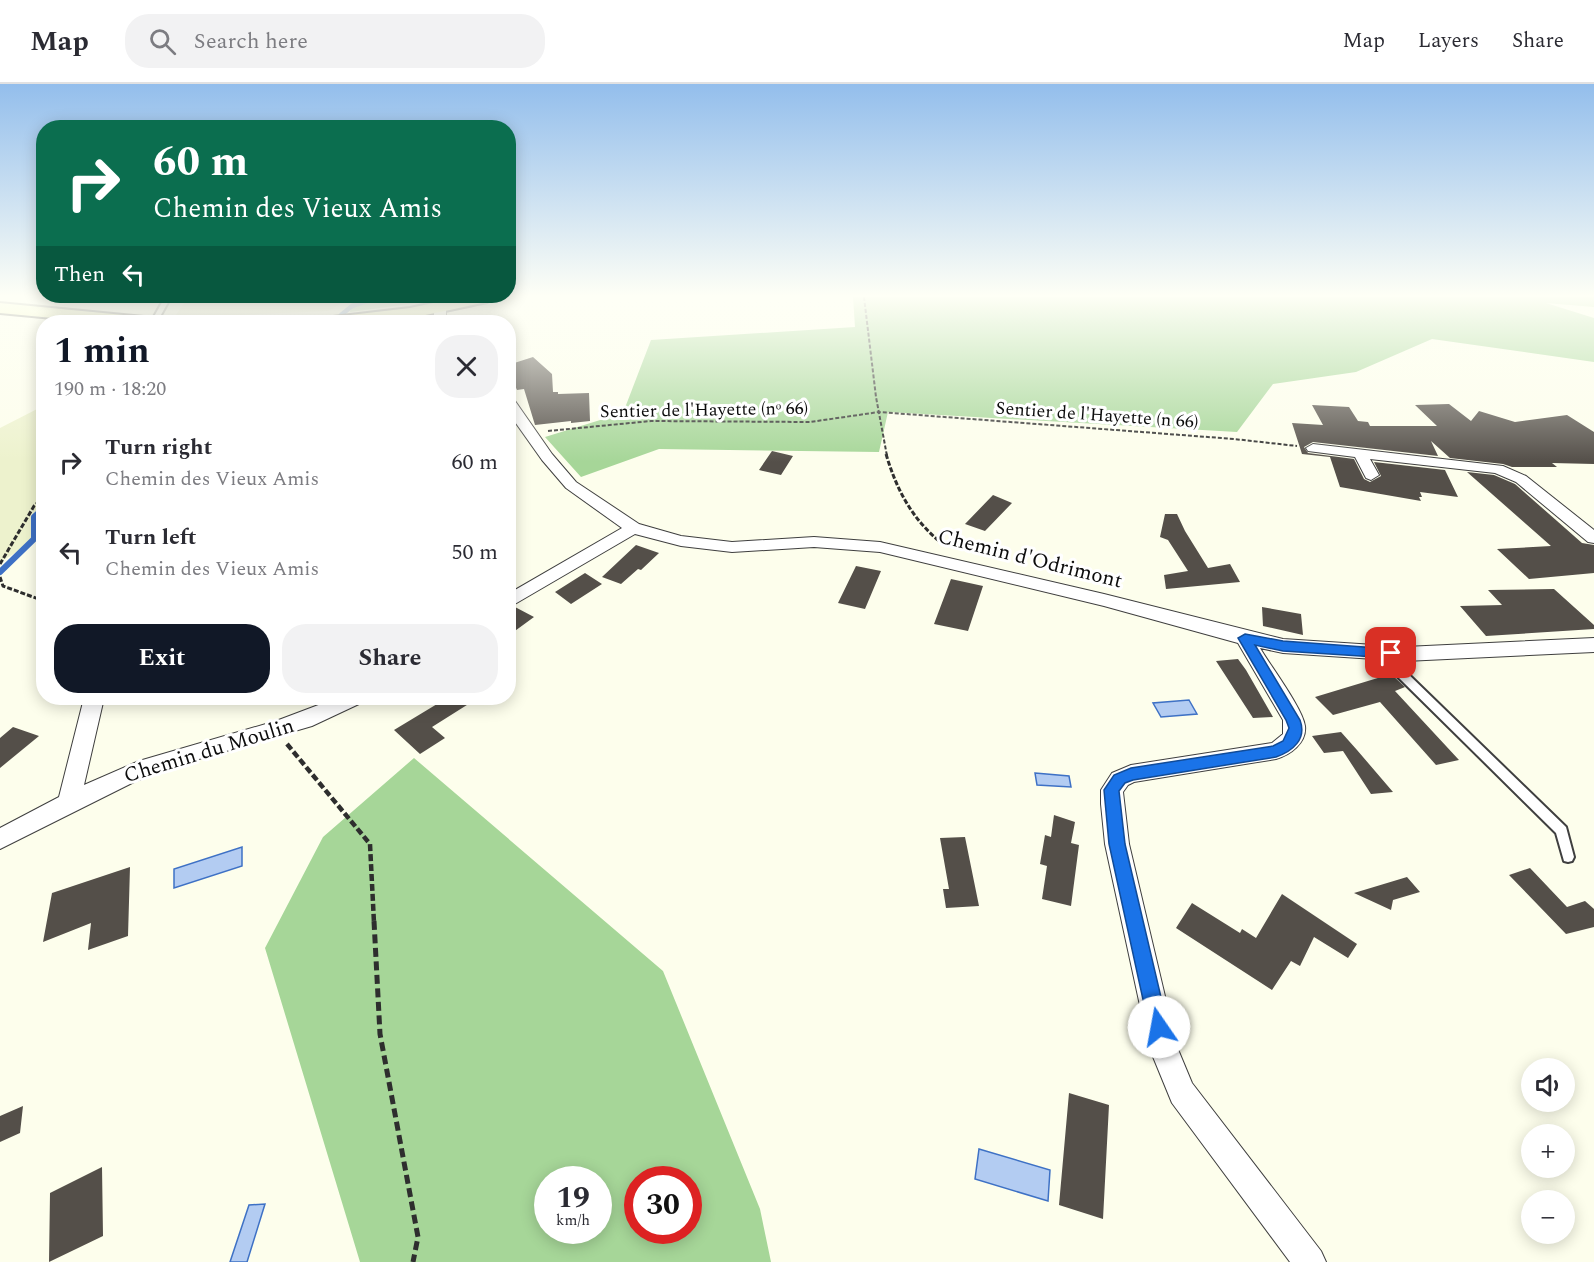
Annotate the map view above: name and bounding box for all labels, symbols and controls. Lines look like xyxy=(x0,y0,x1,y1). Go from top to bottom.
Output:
search box xyxy=(125,14,545,68)
text: Map xyxy=(30,20,89,63)
icon: search xyxy=(146,25,179,58)
text: Search here xyxy=(194,25,308,58)
text: Map xyxy=(1343,25,1385,57)
text: Layers xyxy=(1418,25,1479,57)
text: Share xyxy=(1512,25,1564,57)
text: 60 m xyxy=(153,131,248,194)
icon: right xyxy=(54,144,132,222)
text: Chemin des Vieux Amis xyxy=(153,188,442,230)
text: Then xyxy=(54,258,105,291)
icon: left xyxy=(117,258,150,291)
text: 1 min xyxy=(54,324,150,379)
button: close xyxy=(435,335,498,398)
text: 190 m · 18:20 xyxy=(54,374,166,404)
street label: Sentier de l'Hayette (n 66) xyxy=(995,394,1199,436)
street label: Sentier de l'Hayette (nᵒ 66) xyxy=(600,395,808,425)
text: Turn right xyxy=(105,431,212,464)
icon: right xyxy=(54,446,87,479)
text: 60 m xyxy=(452,446,498,479)
text: Chemin des Vieux Amis xyxy=(105,464,319,494)
text: Turn left xyxy=(105,521,197,554)
street label: Chemin d'Odrimont xyxy=(934,521,1126,597)
icon: left xyxy=(54,536,87,569)
text: 50 m xyxy=(452,536,498,569)
text: Chemin des Vieux Amis xyxy=(105,554,319,584)
button: Exit xyxy=(54,624,270,693)
button: Share xyxy=(282,624,498,693)
pin xyxy=(1365,627,1416,678)
icon: arrive xyxy=(1374,636,1407,669)
street label: Chemin du Moulin xyxy=(120,710,298,792)
position arrow xyxy=(1127,995,1191,1059)
map controls xyxy=(1521,1058,1575,1244)
button: sound xyxy=(1521,1058,1575,1112)
button: + xyxy=(1521,1124,1575,1178)
speed limit sign: 30 xyxy=(624,1166,702,1244)
text: 19 xyxy=(556,1175,590,1221)
button: − xyxy=(1521,1190,1575,1244)
text: km/h xyxy=(556,1209,590,1232)

